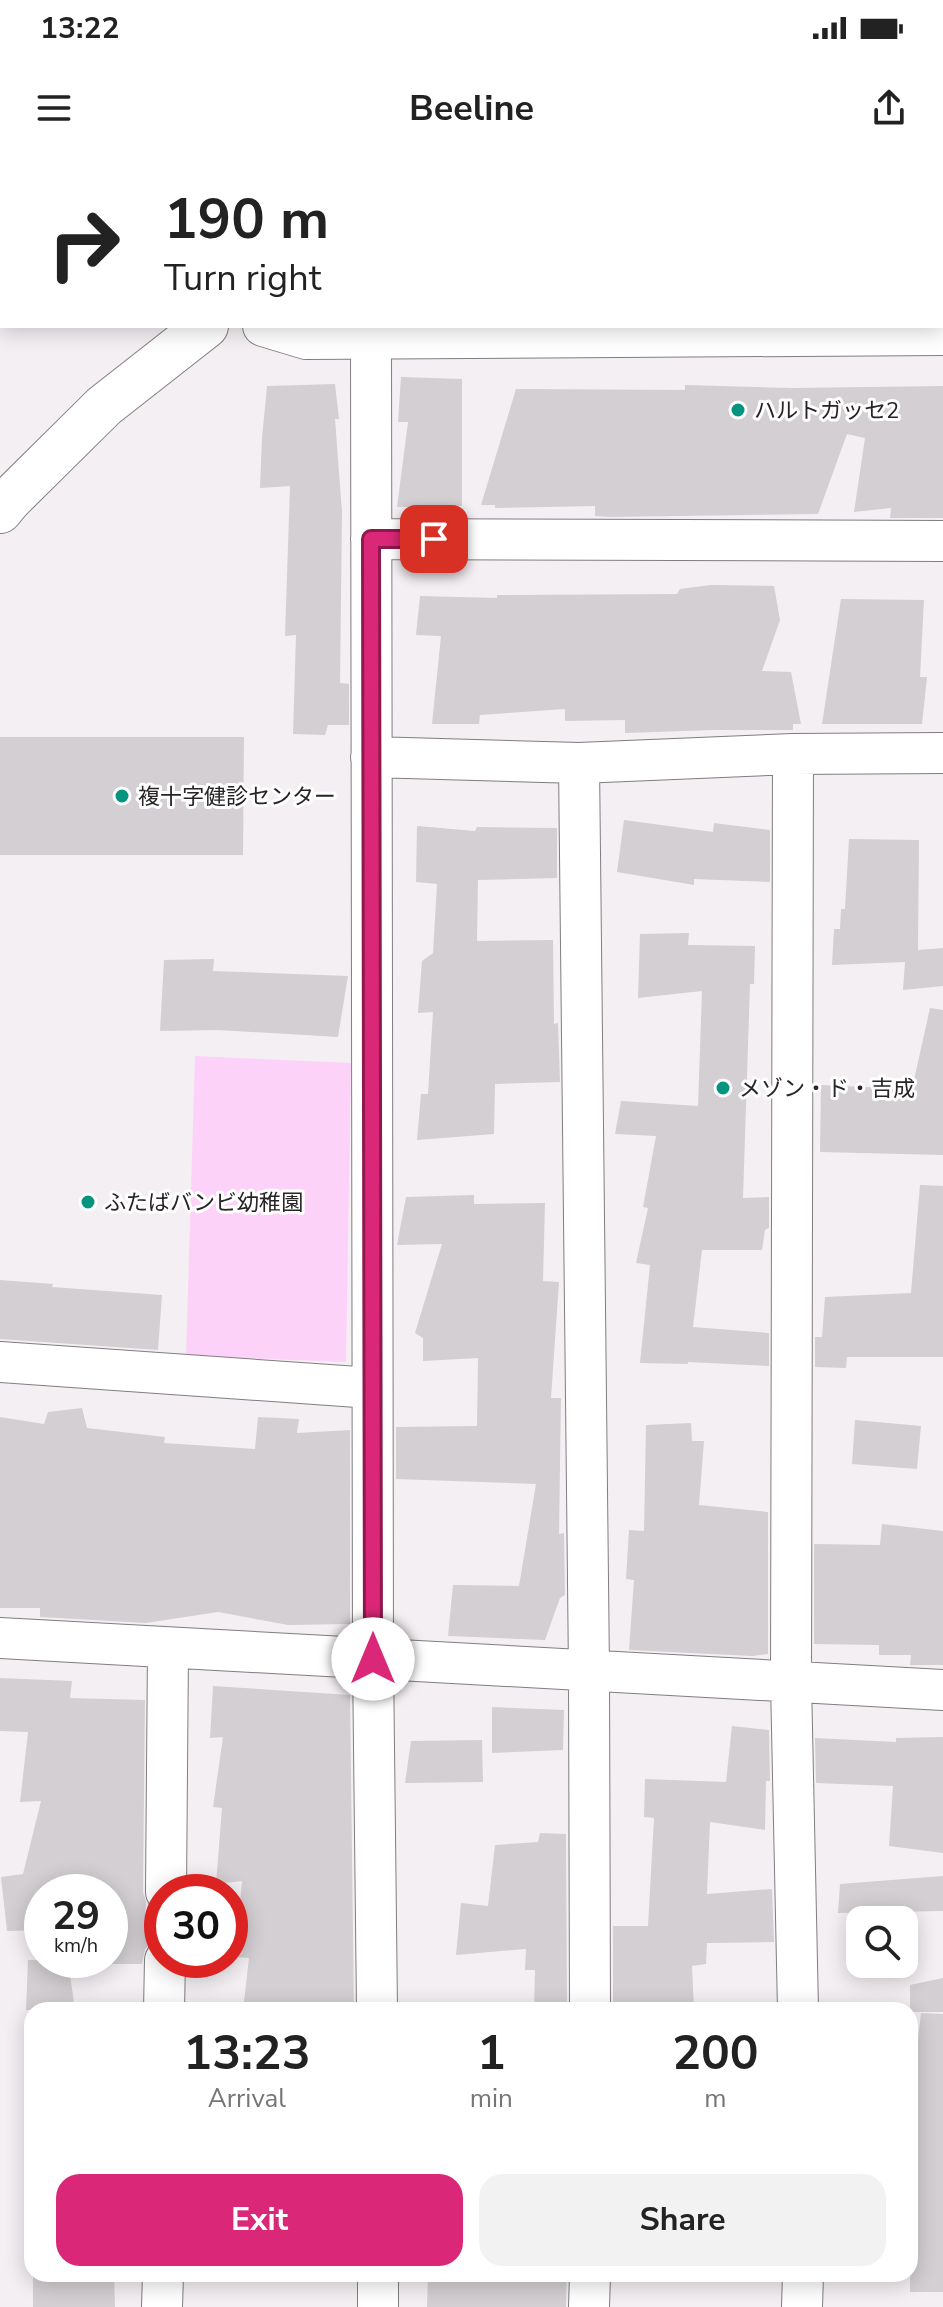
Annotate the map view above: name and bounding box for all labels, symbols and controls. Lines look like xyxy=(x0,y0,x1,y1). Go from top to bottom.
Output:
text: 13:22 xyxy=(40,8,119,49)
text: Beeline xyxy=(409,84,534,133)
icon: menu xyxy=(32,86,76,130)
icon: share xyxy=(867,86,911,130)
text: 190 m xyxy=(164,181,329,258)
icon: right xyxy=(32,192,136,296)
text: Turn right xyxy=(164,254,321,303)
place label: ハルトガッセ2 xyxy=(754,396,899,426)
marker: ハルトガッセ2 xyxy=(729,401,747,419)
pin xyxy=(400,505,468,573)
icon: arrive xyxy=(412,517,456,561)
place label: 複十字健診センター xyxy=(138,782,336,812)
marker: 複十字健診センター xyxy=(113,787,131,805)
place label: メゾン・ド・吉成 xyxy=(739,1074,915,1104)
marker: メゾン・ド・吉成 xyxy=(714,1079,732,1097)
place label: ふたばバンビ幼稚園 xyxy=(104,1188,303,1218)
marker: ふたばバンビ幼稚園 xyxy=(79,1193,97,1211)
position arrow xyxy=(331,1617,415,1701)
speed limit sign: 30 xyxy=(144,1874,248,1978)
text: 29 xyxy=(52,1889,100,1943)
map controls xyxy=(846,1906,918,1978)
button: search xyxy=(846,1906,918,1978)
text: km/h xyxy=(54,1932,98,1959)
text: 13:23 xyxy=(183,2020,310,2086)
text: 1 xyxy=(477,2020,506,2086)
text: 200 xyxy=(672,2020,759,2086)
text: Arrival xyxy=(208,2081,286,2116)
text: min xyxy=(470,2081,513,2116)
text: m xyxy=(704,2081,727,2116)
button: Exit xyxy=(56,2174,463,2266)
button: Share xyxy=(479,2174,886,2266)

